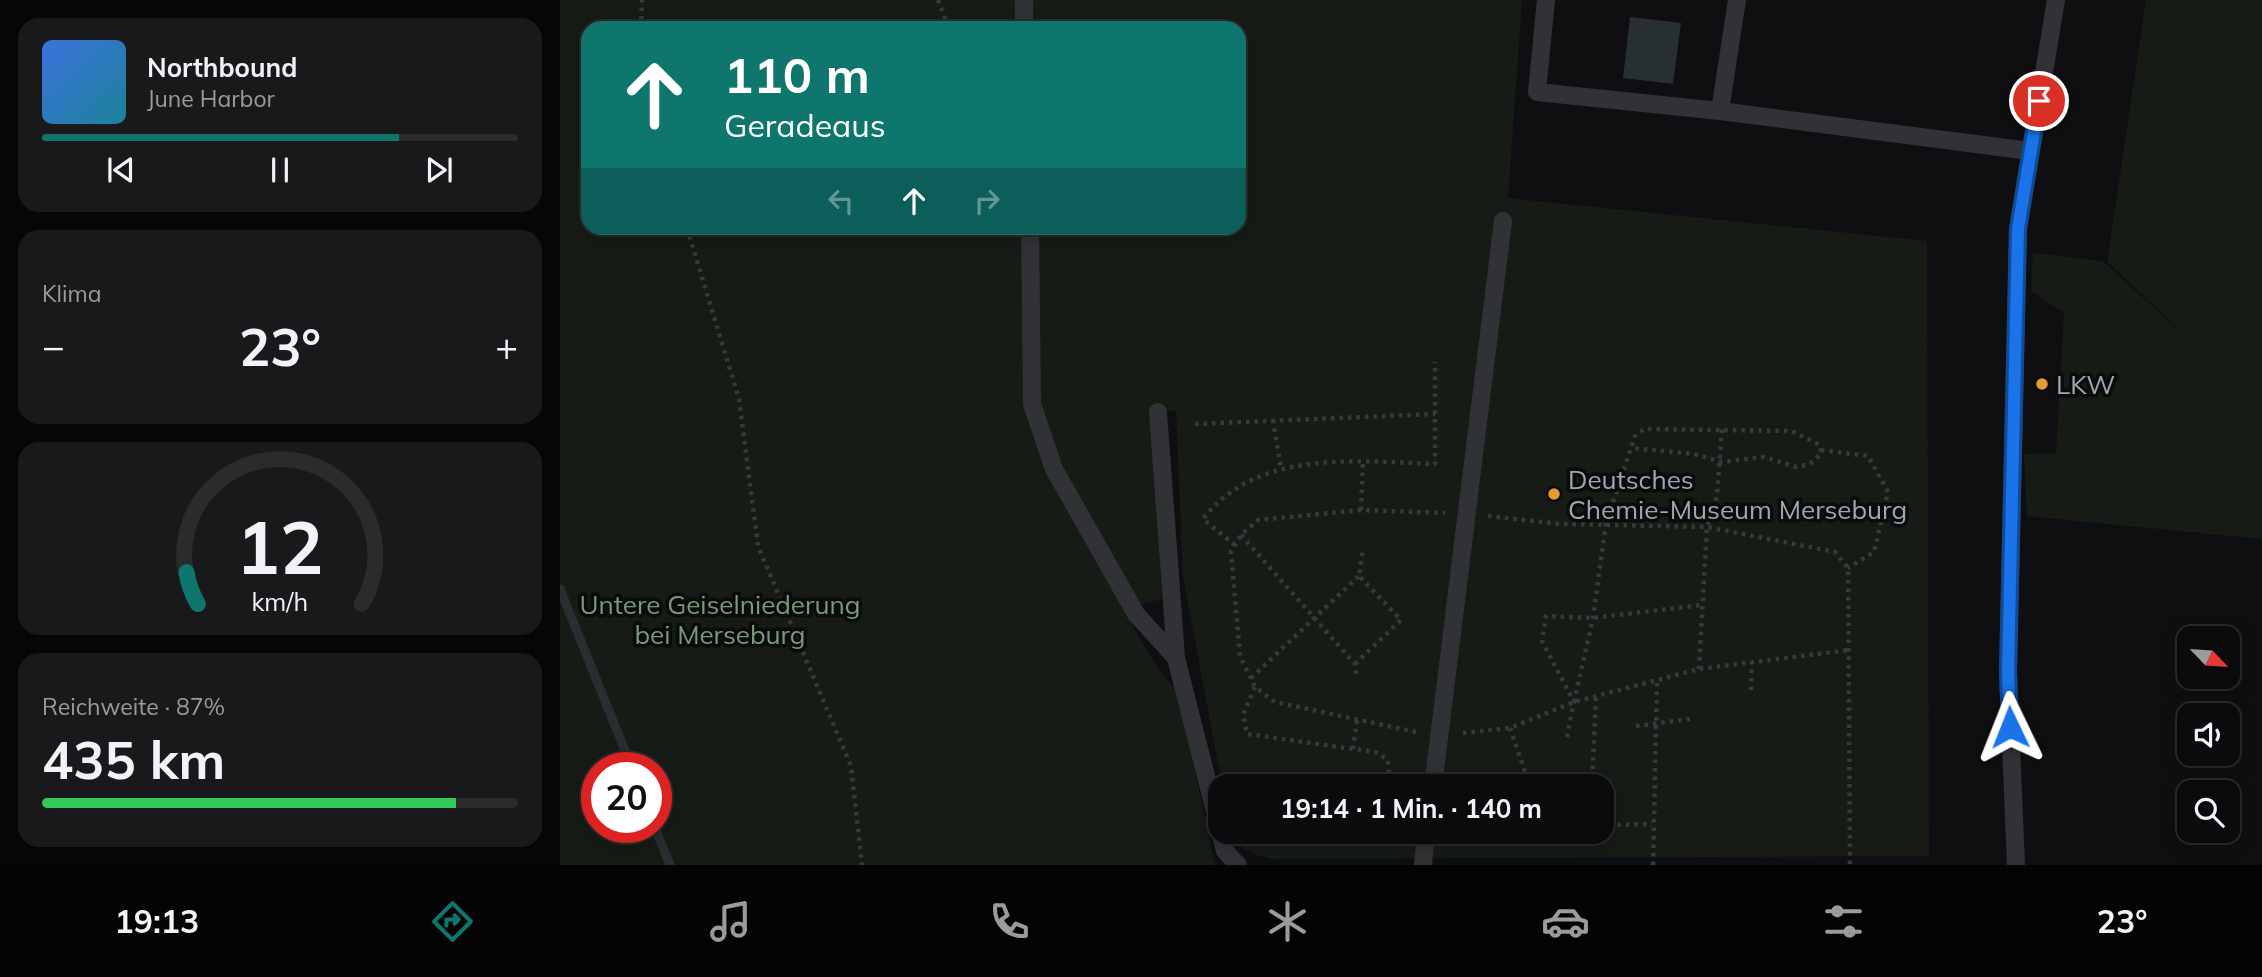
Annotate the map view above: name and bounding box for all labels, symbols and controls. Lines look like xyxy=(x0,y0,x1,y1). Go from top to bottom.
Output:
text: 110 m xyxy=(724,44,870,105)
icon: ahead xyxy=(609,49,700,140)
text: Northbound xyxy=(147,51,297,84)
pin xyxy=(2009,71,2069,131)
icon: arrive xyxy=(2020,82,2058,120)
text: June Harbor xyxy=(147,84,275,113)
text: Geradeaus xyxy=(724,105,886,145)
icon: previous xyxy=(102,151,140,189)
icon: pause xyxy=(261,151,299,189)
icon: next xyxy=(420,151,458,189)
icon: left xyxy=(822,182,860,220)
icon: ahead xyxy=(895,182,933,220)
icon: right xyxy=(968,182,1006,220)
text: Klima xyxy=(42,279,102,308)
text: 23° xyxy=(239,314,321,379)
text: − xyxy=(42,322,65,370)
text: + xyxy=(495,322,518,370)
place label: LKW xyxy=(2056,368,2115,401)
marker: LKW xyxy=(2034,376,2050,392)
place label: Deutsches Chemie-Museum Merseburg xyxy=(1568,463,1907,526)
marker: Deutsches Chemie-Museum Merseburg xyxy=(1546,486,1562,502)
text: 12 xyxy=(236,502,324,593)
text: km/h xyxy=(252,586,308,617)
park label: Untere Geiselniederung bei Merseburg xyxy=(580,588,860,651)
north arrow xyxy=(2177,626,2240,690)
map controls xyxy=(2177,626,2240,843)
position arrow xyxy=(1973,690,2047,764)
text: Reichweite · 87% xyxy=(42,692,225,721)
button: sound xyxy=(2177,703,2240,766)
text: 435 km xyxy=(42,727,225,792)
speed limit sign: 20 xyxy=(581,752,672,843)
button: search xyxy=(2177,780,2240,843)
text: 19:14 · 1 Min. · 140 m xyxy=(1280,792,1542,825)
icon: directions xyxy=(428,897,477,946)
icon: music xyxy=(706,897,755,946)
icon: phone xyxy=(985,897,1034,946)
icon: climate xyxy=(1263,897,1312,946)
icon: car xyxy=(1541,897,1590,946)
icon: filters xyxy=(1819,897,1868,946)
text: 19:13 xyxy=(115,901,199,941)
text: 23° xyxy=(2097,901,2147,941)

